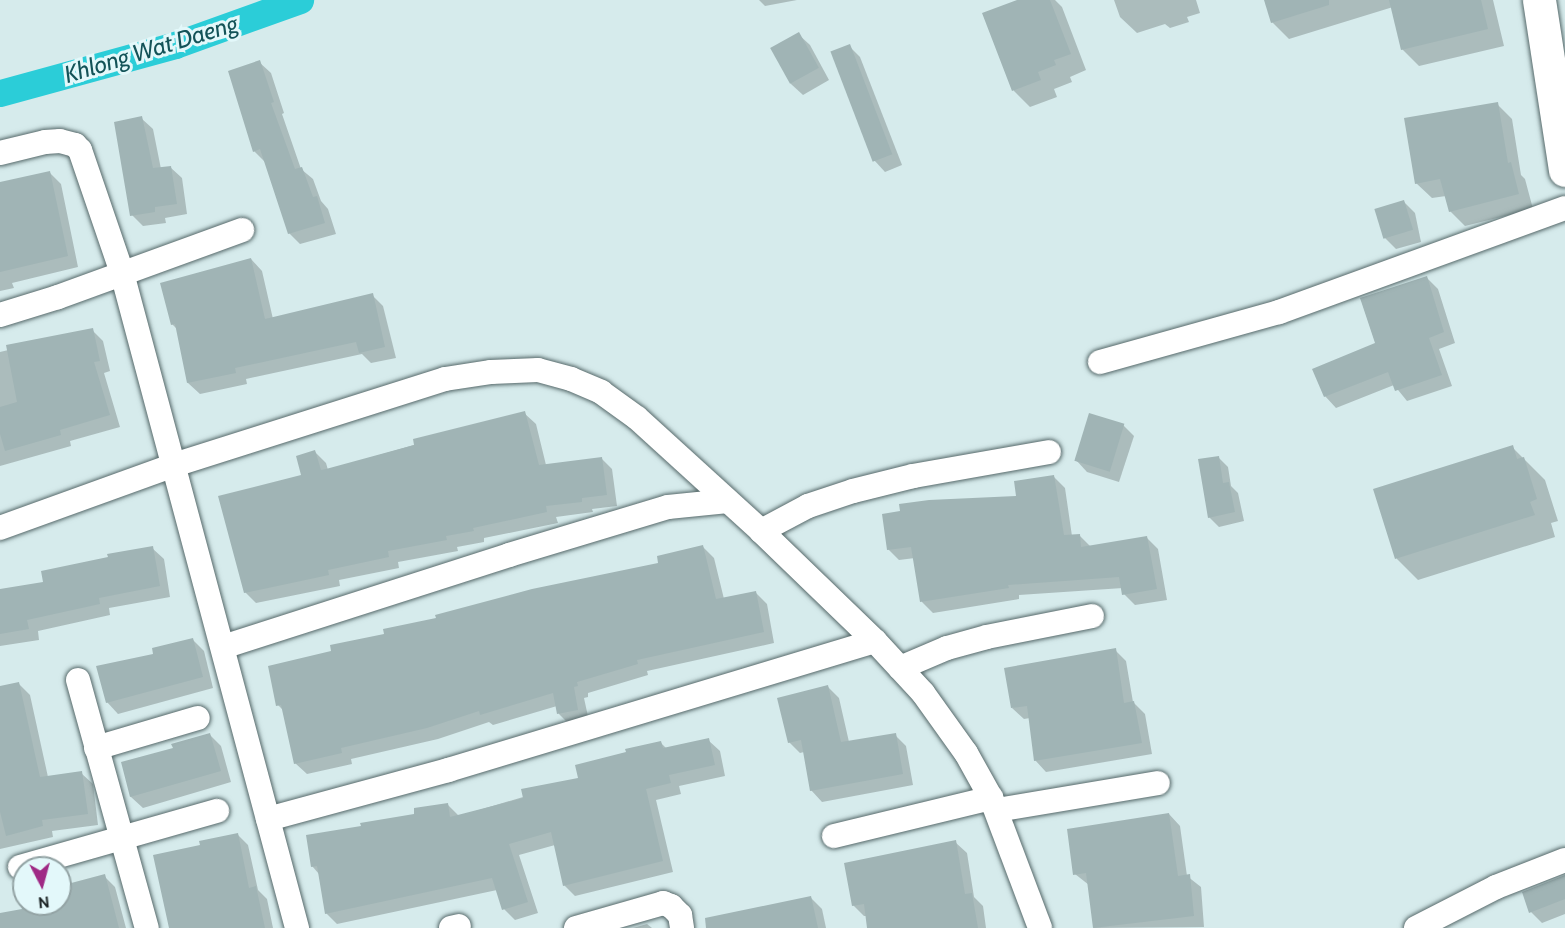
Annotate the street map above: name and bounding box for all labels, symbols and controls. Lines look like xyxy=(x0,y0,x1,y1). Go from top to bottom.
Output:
water label: Khlong Wat Daeng xyxy=(61,9,241,89)
north arrow xyxy=(12,856,72,916)
text: N xyxy=(37,892,50,912)

